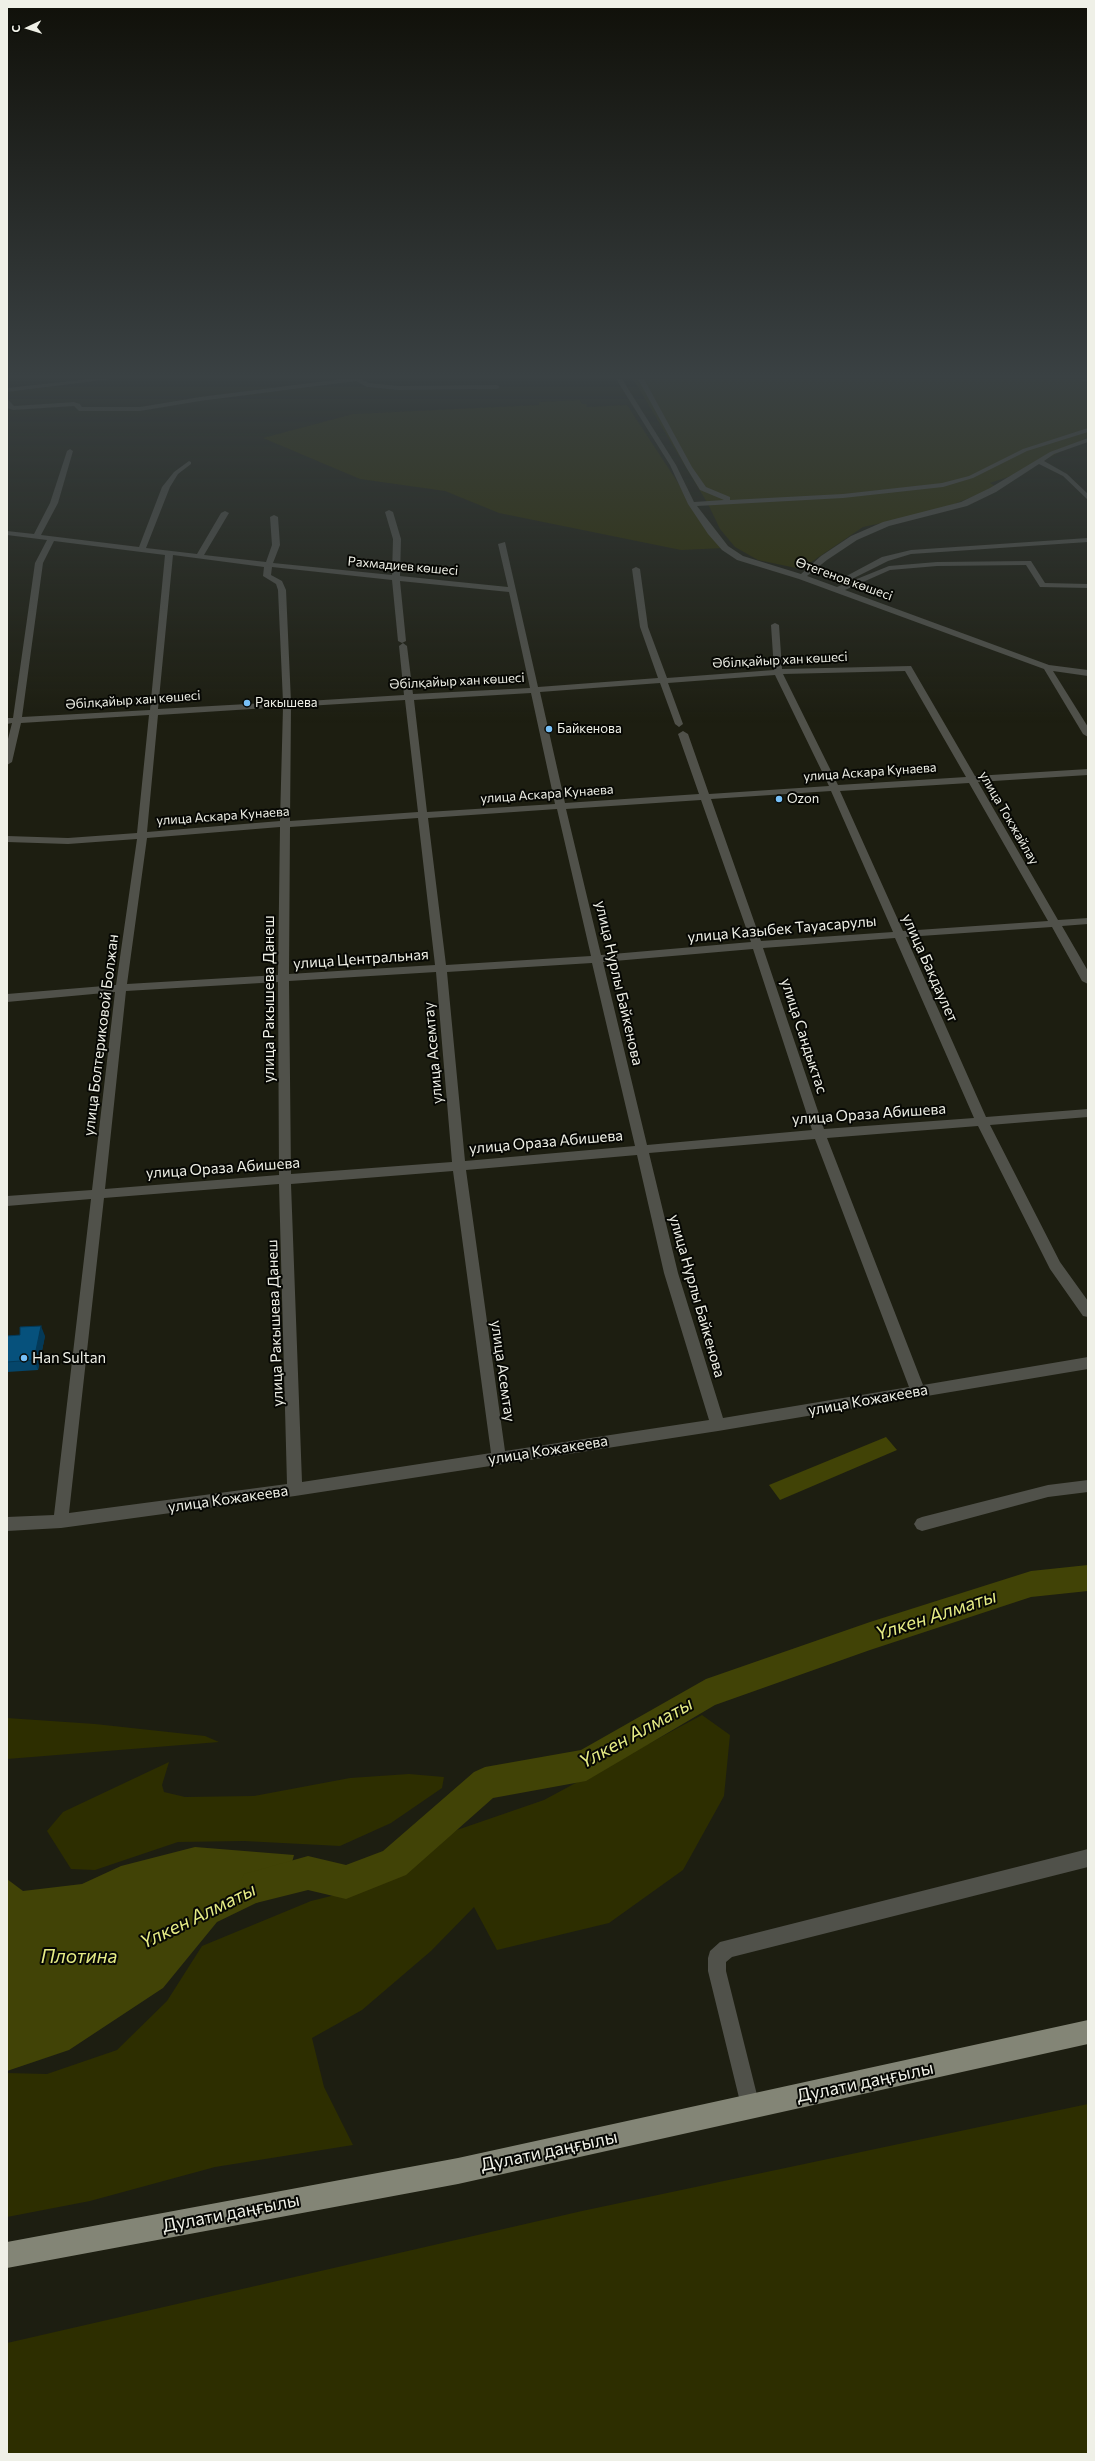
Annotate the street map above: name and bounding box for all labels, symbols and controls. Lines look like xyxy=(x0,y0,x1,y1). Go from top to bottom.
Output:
north arrow xyxy=(8,8,48,48)
text: С xyxy=(9,25,22,33)
street label: Рахмадиев көшесі xyxy=(347,553,459,579)
street label: Өтегенов көшесі xyxy=(793,554,895,604)
street label: Әбілқайыр хан көшесі xyxy=(712,649,848,671)
street label: Әбілқайыр хан көшесі xyxy=(389,670,525,692)
street label: Әбілқайыр хан көшесі xyxy=(65,687,201,713)
place label: Ракышева xyxy=(255,695,318,711)
marker: Ракышева xyxy=(242,698,252,708)
place label: Байкенова xyxy=(557,721,622,737)
marker: Байкенова xyxy=(544,724,554,734)
street label: улица Аскара Кунаева xyxy=(803,760,937,784)
street label: улица Токжайлау xyxy=(976,768,1042,868)
street label: улица Аскара Кунаева xyxy=(480,782,614,806)
place label: Ozon xyxy=(787,791,819,807)
marker: Ozon xyxy=(774,794,784,804)
street label: улица Аскара Кунаева xyxy=(156,804,290,828)
street label: улица Нурлы Байкенова xyxy=(591,899,647,1067)
street label: улица Бакдаулет xyxy=(898,911,962,1025)
street label: улица Казыбек Тауасарулы xyxy=(687,912,877,946)
street label: улица Ракышева Данеш xyxy=(260,915,278,1083)
street label: улица Болтериковой Болжан xyxy=(80,933,122,1137)
street label: улица Центральная xyxy=(293,945,429,973)
street label: улица Сандыктас xyxy=(777,976,831,1096)
street label: улица Асемтау xyxy=(420,1001,446,1105)
street label: улица Ораза Абишева xyxy=(791,1100,947,1128)
street label: улица Ораза Абишева xyxy=(468,1126,624,1158)
street label: улица Ораза Абишева xyxy=(145,1154,301,1182)
street label: улица Нурлы Байкенова xyxy=(665,1212,729,1380)
street label: улица Ракышева Данеш xyxy=(263,1239,287,1407)
street label: улица Асемтау xyxy=(487,1319,519,1423)
place label: Han Sultan xyxy=(32,1349,106,1367)
marker: Han Sultan xyxy=(19,1353,29,1363)
street label: улица Кожакеева xyxy=(807,1381,929,1419)
street label: улица Кожакеева xyxy=(487,1432,609,1468)
street label: улица Кожакеева xyxy=(167,1482,289,1516)
water label: Үлкен Алматы xyxy=(872,1585,1000,1645)
water label: Үлкен Алматы xyxy=(575,1692,697,1774)
water label: Үлкен Алматы xyxy=(136,1878,260,1954)
water label: Плотина xyxy=(41,1946,117,1968)
street label: Дулати даңғылы xyxy=(795,2057,935,2107)
street label: Дулати даңғылы xyxy=(479,2126,619,2176)
street label: Дулати даңғылы xyxy=(160,2189,302,2237)

